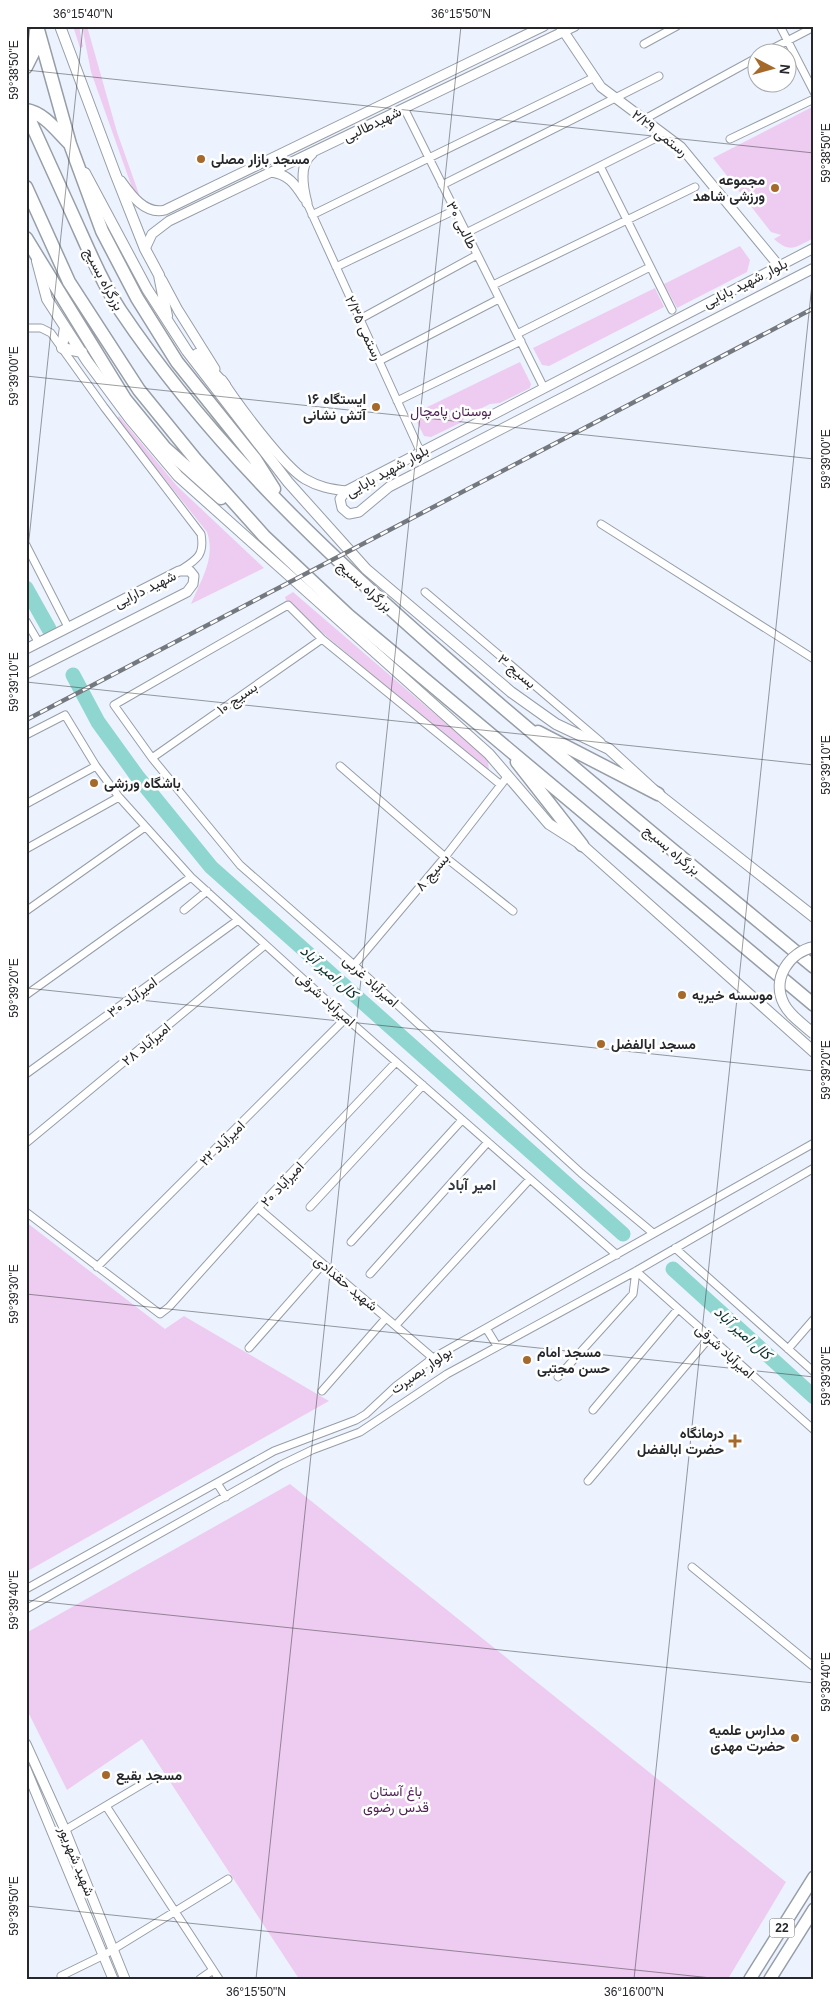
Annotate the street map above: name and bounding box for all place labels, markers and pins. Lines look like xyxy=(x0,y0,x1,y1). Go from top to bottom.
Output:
place label: مسجد بازار مصلی xyxy=(211,151,310,168)
marker: مسجد بازار مصلی xyxy=(195,153,207,165)
place label: مجموعه ورزشی شاهد xyxy=(693,172,765,205)
marker: مجموعه ورزشی شاهد xyxy=(769,182,781,194)
place label: ایستگاه ۱۶ آتش نشانی xyxy=(303,391,367,424)
marker: ایستگاه ۱۶ آتش نشانی xyxy=(370,401,382,413)
place label: باشگاه ورزشی xyxy=(104,775,181,792)
marker: باشگاه ورزشی xyxy=(88,777,100,789)
place label: موسسه خیریه xyxy=(692,987,773,1004)
marker: موسسه خیریه xyxy=(676,989,688,1001)
place label: مسجد ابالفضل xyxy=(611,1036,696,1053)
marker: مسجد ابالفضل xyxy=(595,1038,607,1050)
place label: مسجد امام حسن مجتبی xyxy=(537,1344,610,1377)
marker: مسجد امام حسن مجتبی xyxy=(521,1354,533,1366)
place label: درمانگاه حضرت ابالفضل xyxy=(637,1425,724,1458)
marker: درمانگاه حضرت ابالفضل xyxy=(728,1434,742,1448)
place label: مدارس علمیه حضرت مهدی xyxy=(709,1722,785,1755)
marker: مدارس علمیه حضرت مهدی xyxy=(789,1732,801,1744)
place label: مسجد بقیع xyxy=(116,1767,182,1785)
marker: مسجد بقیع xyxy=(100,1769,112,1781)

